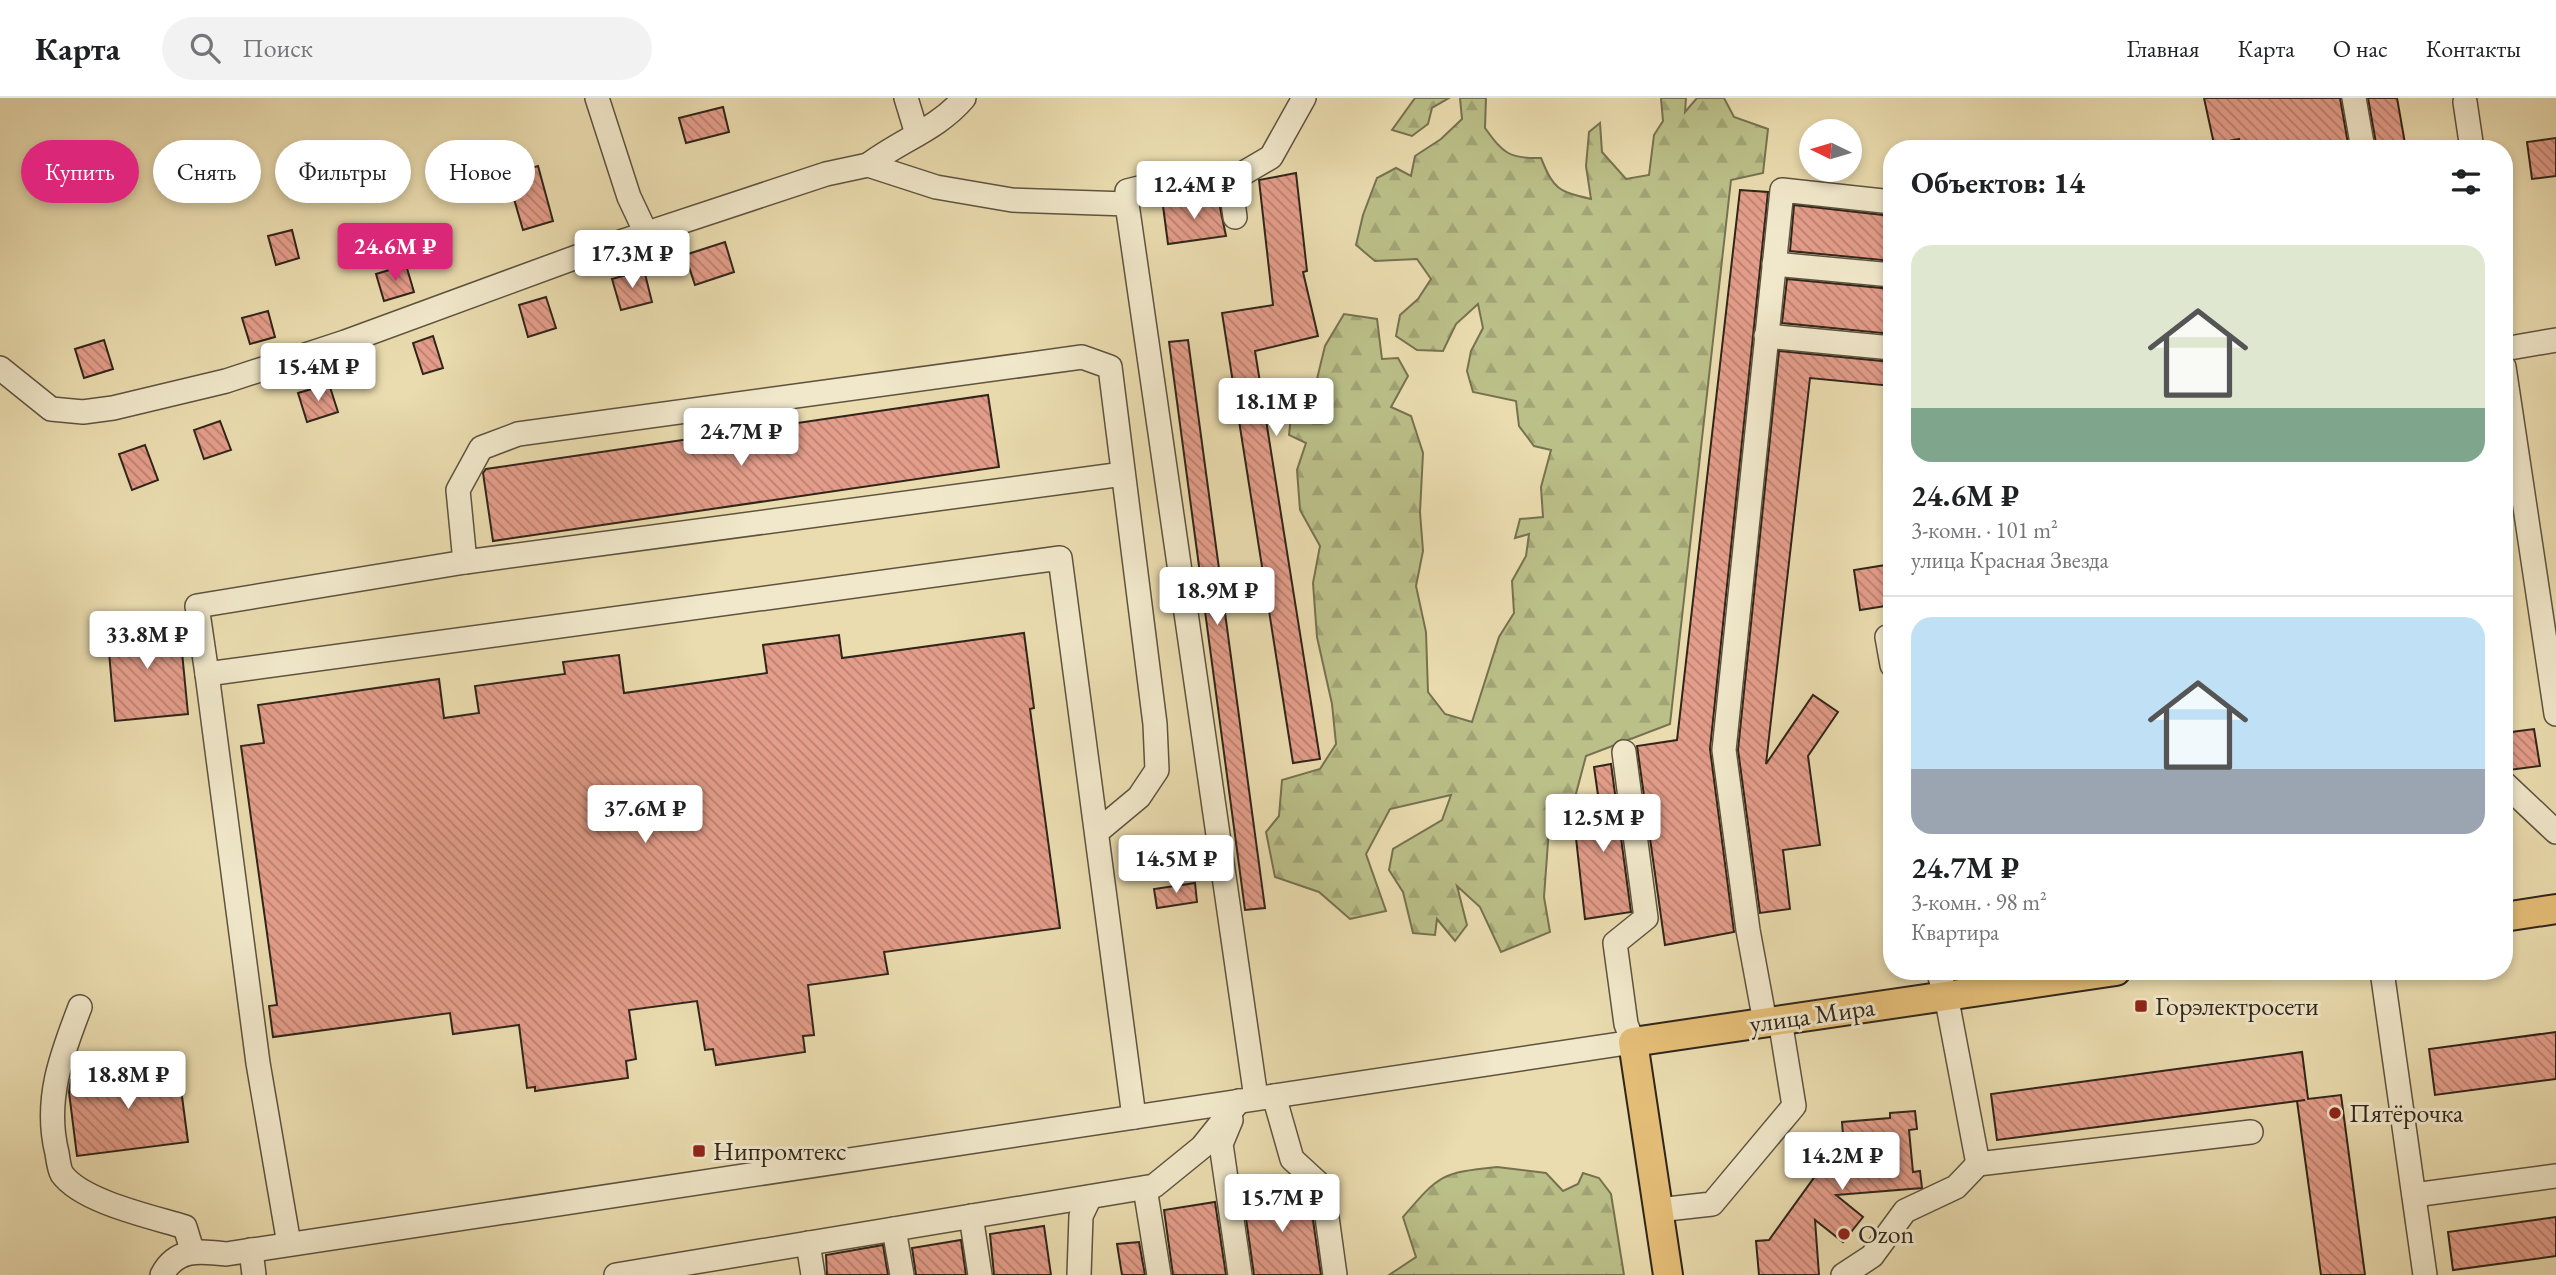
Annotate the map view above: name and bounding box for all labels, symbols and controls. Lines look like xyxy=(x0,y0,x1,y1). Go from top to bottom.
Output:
search box xyxy=(162,17,652,80)
text: Карта xyxy=(35,27,120,70)
icon: search xyxy=(186,29,224,67)
text: Поиск xyxy=(242,31,313,65)
text: Главная xyxy=(2126,33,2200,64)
text: Карта xyxy=(2238,33,2295,64)
text: О нас xyxy=(2333,33,2388,64)
text: Контакты xyxy=(2426,33,2521,64)
north arrow xyxy=(1799,119,1862,182)
map controls xyxy=(1799,119,1862,182)
chip: Купить xyxy=(21,140,139,203)
chip: Снять xyxy=(153,140,261,203)
chip: Фильтры xyxy=(275,140,411,203)
chip: Новое xyxy=(425,140,535,203)
pin: 12.4M ₽ xyxy=(1129,162,1259,221)
text: Объектов: 14 xyxy=(1911,163,2085,202)
icon: filters xyxy=(2447,163,2485,201)
text: 12.4M ₽ xyxy=(1153,169,1235,199)
pin: 24.6M ₽ xyxy=(330,223,460,283)
pin: 17.3M ₽ xyxy=(567,230,697,290)
text: 24.6M ₽ xyxy=(354,231,436,261)
text: 17.3M ₽ xyxy=(591,238,673,268)
icon: home xyxy=(2135,290,2261,416)
pin: 15.4M ₽ xyxy=(253,344,383,403)
text: 15.4M ₽ xyxy=(277,351,359,381)
pin: 18.1M ₽ xyxy=(1211,378,1341,438)
text: 18.1M ₽ xyxy=(1235,386,1317,416)
pin: 24.7M ₽ xyxy=(676,408,806,468)
text: 24.7M ₽ xyxy=(700,416,782,446)
text: 24.6M ₽ xyxy=(1911,476,2019,515)
text: 3-комн. · 101 m² xyxy=(1911,515,2058,545)
text: улица Красная Звезда xyxy=(1911,545,2109,575)
pin: 18.9M ₽ xyxy=(1152,568,1282,627)
text: 18.9M ₽ xyxy=(1176,575,1258,605)
pin: 33.8M ₽ xyxy=(82,612,212,671)
text: 33.8M ₽ xyxy=(106,619,188,649)
icon: home xyxy=(2135,662,2261,788)
pin: 37.6M ₽ xyxy=(580,786,710,845)
text: 37.6M ₽ xyxy=(604,793,686,823)
pin: 12.5M ₽ xyxy=(1538,794,1668,854)
text: 12.5M ₽ xyxy=(1562,802,1644,832)
pin: 14.5M ₽ xyxy=(1111,836,1241,895)
text: 14.5M ₽ xyxy=(1135,843,1217,873)
text: 24.7M ₽ xyxy=(1911,848,2019,887)
text: 3-комн. · 98 m² xyxy=(1911,887,2047,917)
text: Квартира xyxy=(1911,917,1999,947)
street label: улица Мира xyxy=(1747,989,1878,1041)
place label: Горэлектросети xyxy=(2155,989,2319,1023)
marker: Горэлектросети xyxy=(2133,998,2149,1014)
pin: 18.8M ₽ xyxy=(63,1052,193,1111)
text: 18.8M ₽ xyxy=(87,1059,169,1089)
place label: Пятёрочка xyxy=(2349,1096,2464,1130)
marker: Пятёрочка xyxy=(2327,1105,2343,1121)
pin: 14.2M ₽ xyxy=(1777,1132,1907,1192)
place label: Нипромтекс xyxy=(713,1134,847,1168)
text: 14.2M ₽ xyxy=(1801,1140,1883,1170)
marker: Нипромтекс xyxy=(691,1143,707,1159)
pin: 15.7M ₽ xyxy=(1217,1174,1347,1234)
text: 15.7M ₽ xyxy=(1241,1182,1323,1212)
place label: Ozon xyxy=(1858,1217,1915,1251)
marker: Ozon xyxy=(1836,1226,1852,1242)

